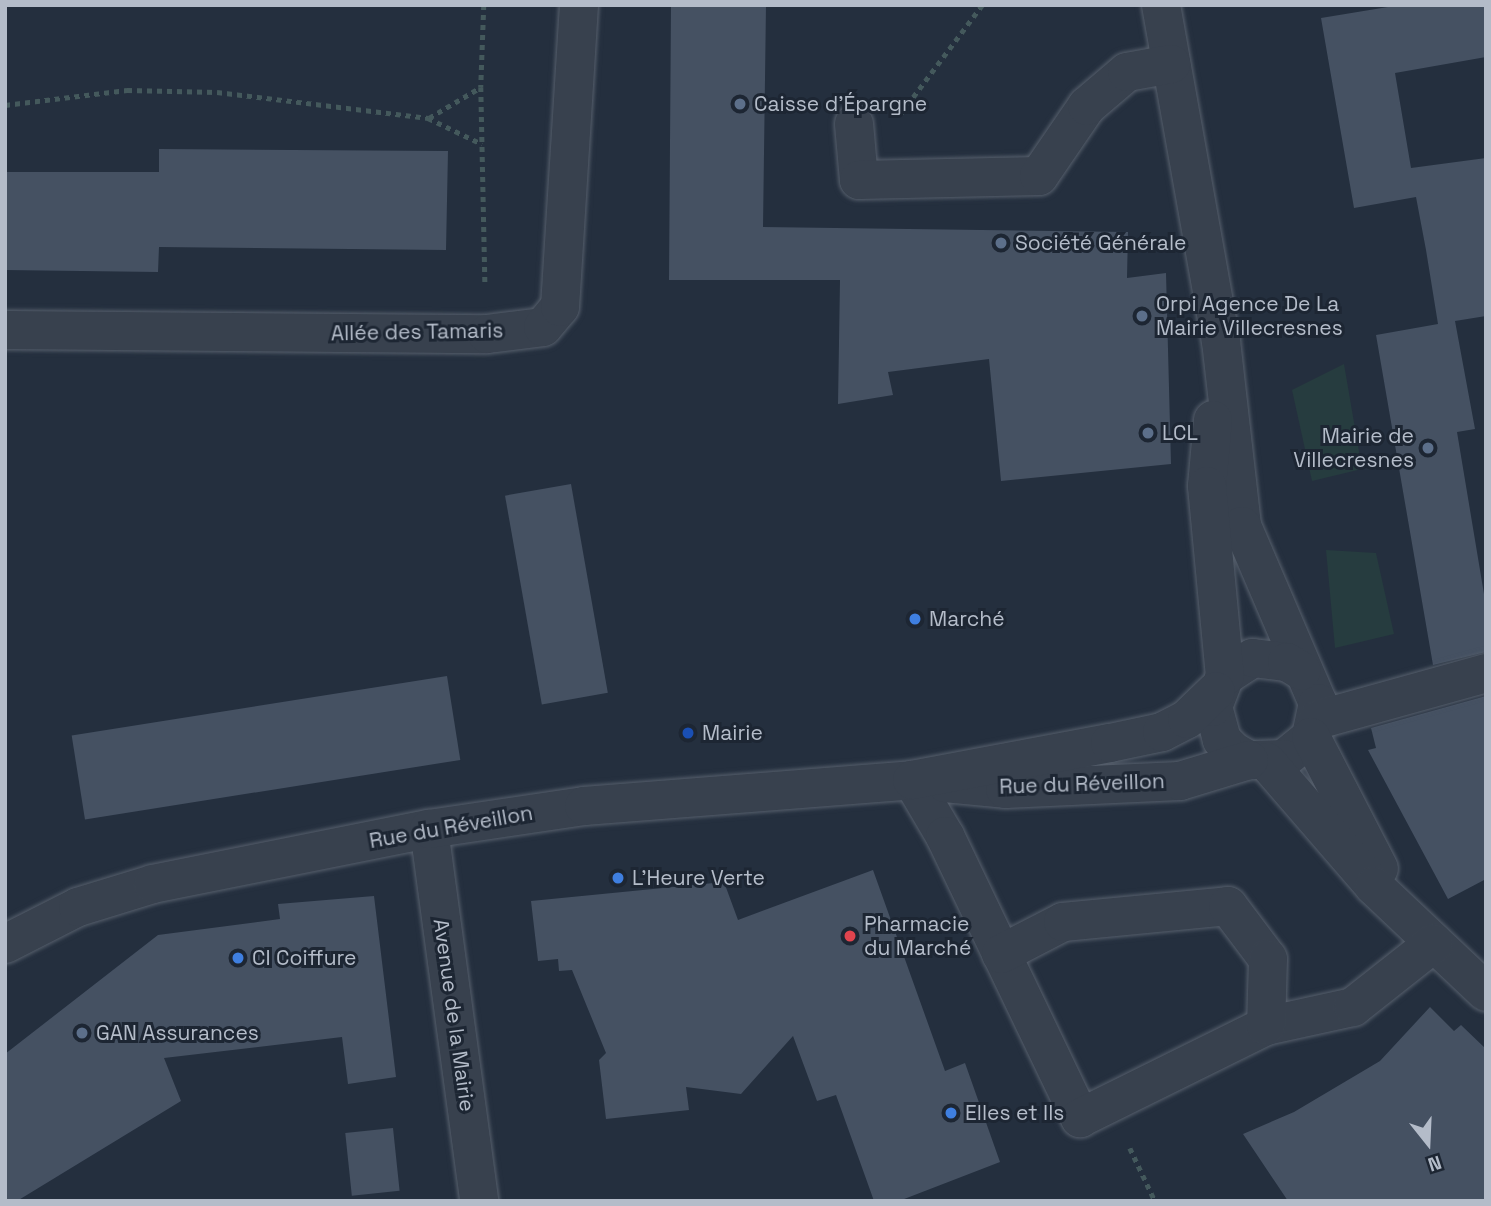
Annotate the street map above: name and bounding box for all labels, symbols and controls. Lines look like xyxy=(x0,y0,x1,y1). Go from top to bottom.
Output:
place label: Caisse d'Épargne xyxy=(754,91,927,117)
marker: Caisse d'Épargne xyxy=(732,96,748,112)
place label: Société Générale xyxy=(1015,230,1186,256)
marker: Société Générale xyxy=(993,235,1009,251)
place label: Orpi Agence De La Mairie Villecresnes xyxy=(1156,291,1343,341)
marker: Orpi Agence De La Mairie Villecresnes xyxy=(1134,308,1150,324)
street label: Allée des Tamaris xyxy=(330,318,504,346)
place label: LCL xyxy=(1162,420,1198,446)
place label: Mairie de Villecresnes xyxy=(1293,423,1414,473)
marker: LCL xyxy=(1140,425,1156,441)
marker: Mairie de Villecresnes xyxy=(1420,440,1436,456)
place label: Marché xyxy=(929,606,1005,632)
marker: Marché xyxy=(907,611,923,627)
place label: Mairie xyxy=(702,720,763,746)
marker: Mairie xyxy=(680,725,696,741)
street label: Rue du Réveillon xyxy=(999,769,1165,799)
street label: Rue du Réveillon xyxy=(367,800,535,854)
place label: L'Heure Verte xyxy=(632,865,765,891)
marker: L'Heure Verte xyxy=(610,870,626,886)
place label: Pharmacie du Marché xyxy=(864,911,971,961)
street label: Avenue de la Mairie xyxy=(428,917,480,1113)
marker: Pharmacie du Marché xyxy=(842,928,858,944)
place label: CI Coiffure xyxy=(252,945,356,971)
marker: CI Coiffure xyxy=(230,950,246,966)
place label: GAN Assurances xyxy=(96,1020,259,1046)
marker: GAN Assurances xyxy=(74,1025,90,1041)
place label: Elles et Ils xyxy=(965,1100,1064,1126)
marker: Elles et Ils xyxy=(943,1105,959,1121)
north arrow xyxy=(1393,1108,1463,1178)
text: N xyxy=(1425,1150,1445,1177)

